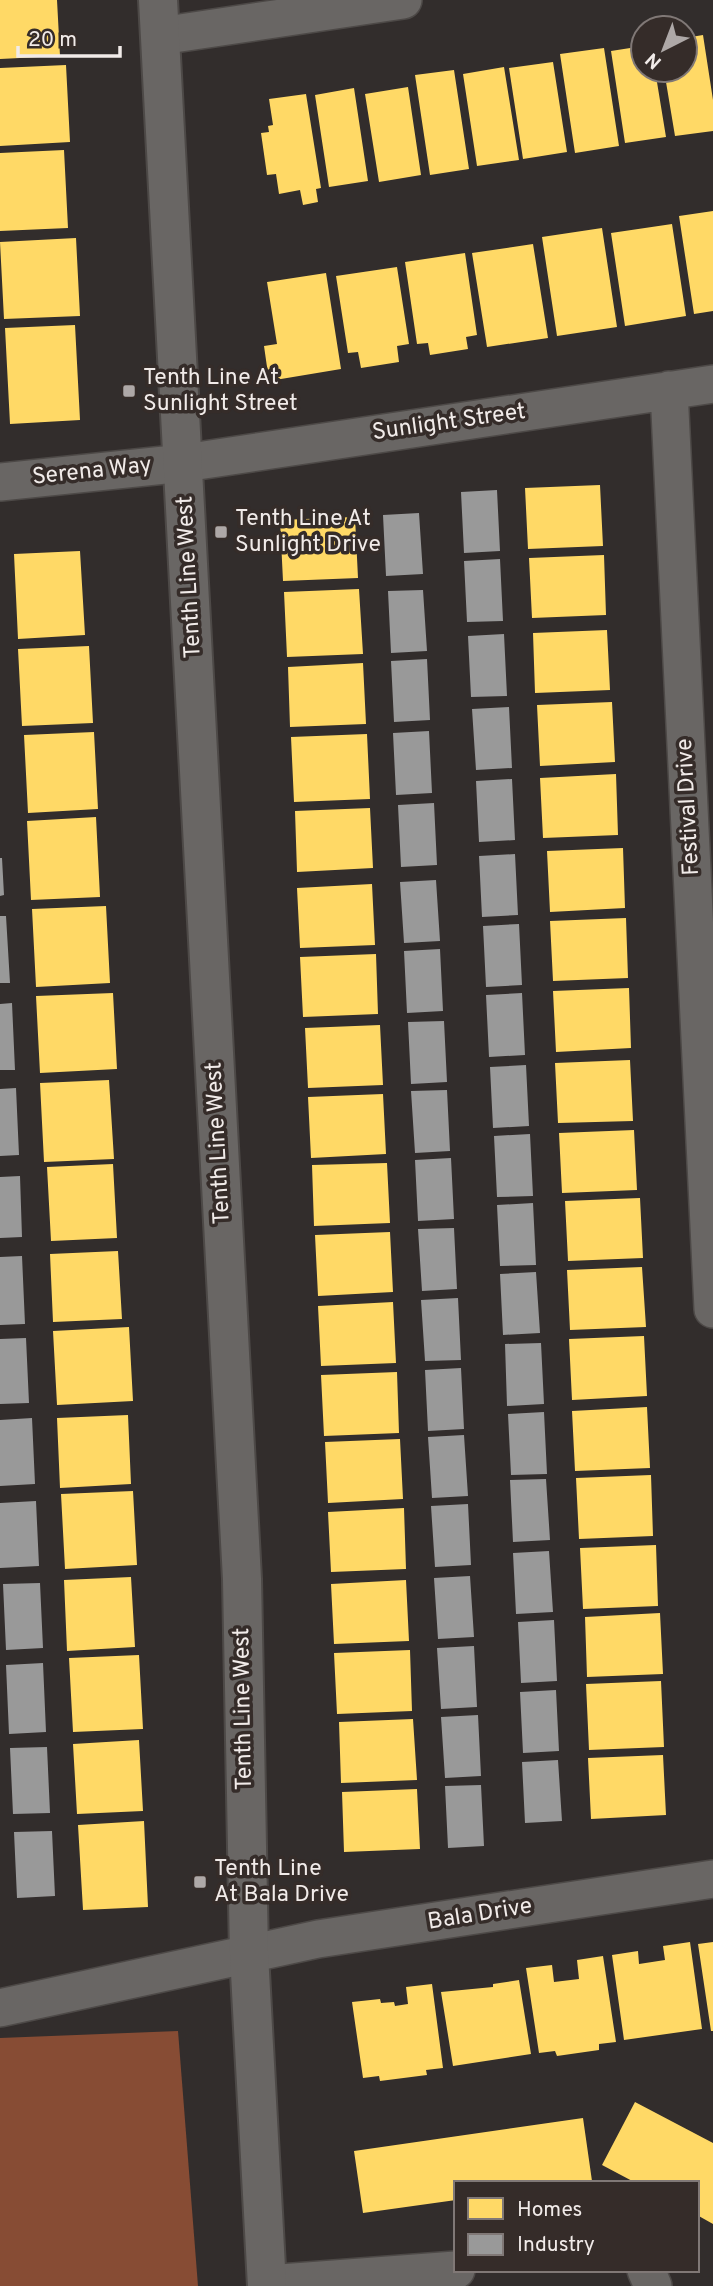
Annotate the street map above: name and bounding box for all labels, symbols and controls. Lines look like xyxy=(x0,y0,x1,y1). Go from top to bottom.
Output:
scale bar xyxy=(18,14,119,58)
north arrow xyxy=(629,14,699,84)
text: 20 m xyxy=(28,27,77,54)
text: N xyxy=(641,47,667,74)
place label: Tenth Line At Sunlight Street xyxy=(143,364,298,419)
marker: Tenth Line At Sunlight Street xyxy=(121,383,137,399)
street label: Sunlight Street xyxy=(370,398,528,448)
street label: Serena Way xyxy=(31,451,153,493)
street label: Tenth Line West xyxy=(171,495,209,659)
place label: Tenth Line At Sunlight Drive xyxy=(235,505,381,560)
marker: Tenth Line At Sunlight Drive xyxy=(213,524,229,540)
street label: Festival Drive xyxy=(671,738,707,876)
street label: Tenth Line West xyxy=(200,1061,238,1225)
street label: Tenth Line West xyxy=(228,1627,260,1791)
place label: Tenth Line At Bala Drive xyxy=(214,1855,349,1910)
marker: Tenth Line At Bala Drive xyxy=(192,1874,208,1890)
street label: Bala Drive xyxy=(426,1892,534,1938)
legend xyxy=(454,2181,699,2272)
text: Homes xyxy=(517,2197,582,2224)
text: Industry xyxy=(517,2232,595,2259)

